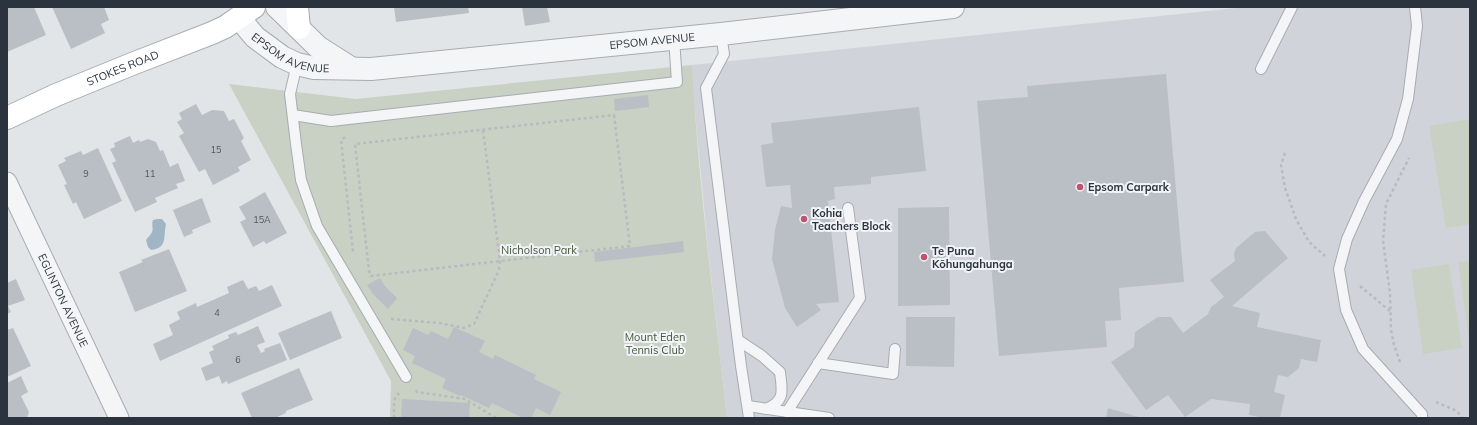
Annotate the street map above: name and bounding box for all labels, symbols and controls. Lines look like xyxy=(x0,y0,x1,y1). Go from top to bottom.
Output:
street label: EPSOM AVENUE xyxy=(249,30,330,75)
street label: EPSOM AVENUE xyxy=(609,30,695,52)
street label: STOKES ROAD xyxy=(84,47,161,89)
house number: 15 xyxy=(211,144,222,155)
house number: 9 xyxy=(83,168,89,179)
house number: 11 xyxy=(145,168,155,179)
place label: Epsom Carpark xyxy=(1088,180,1170,194)
marker: Epsom Carpark xyxy=(1075,182,1085,192)
place label: Kohia Teachers Block xyxy=(812,206,891,233)
house number: 15A xyxy=(253,214,271,225)
marker: Kohia Teachers Block xyxy=(799,214,809,224)
park label: Nicholson Park xyxy=(501,243,577,257)
place label: Te Puna Kōhungahunga xyxy=(932,244,1013,271)
street label: EGLINTON AVENUE xyxy=(35,251,91,349)
marker: Te Puna Kōhungahunga xyxy=(919,252,929,262)
house number: 4 xyxy=(214,307,220,318)
park label: Mount Eden Tennis Club xyxy=(625,330,685,357)
house number: 6 xyxy=(235,354,241,365)

